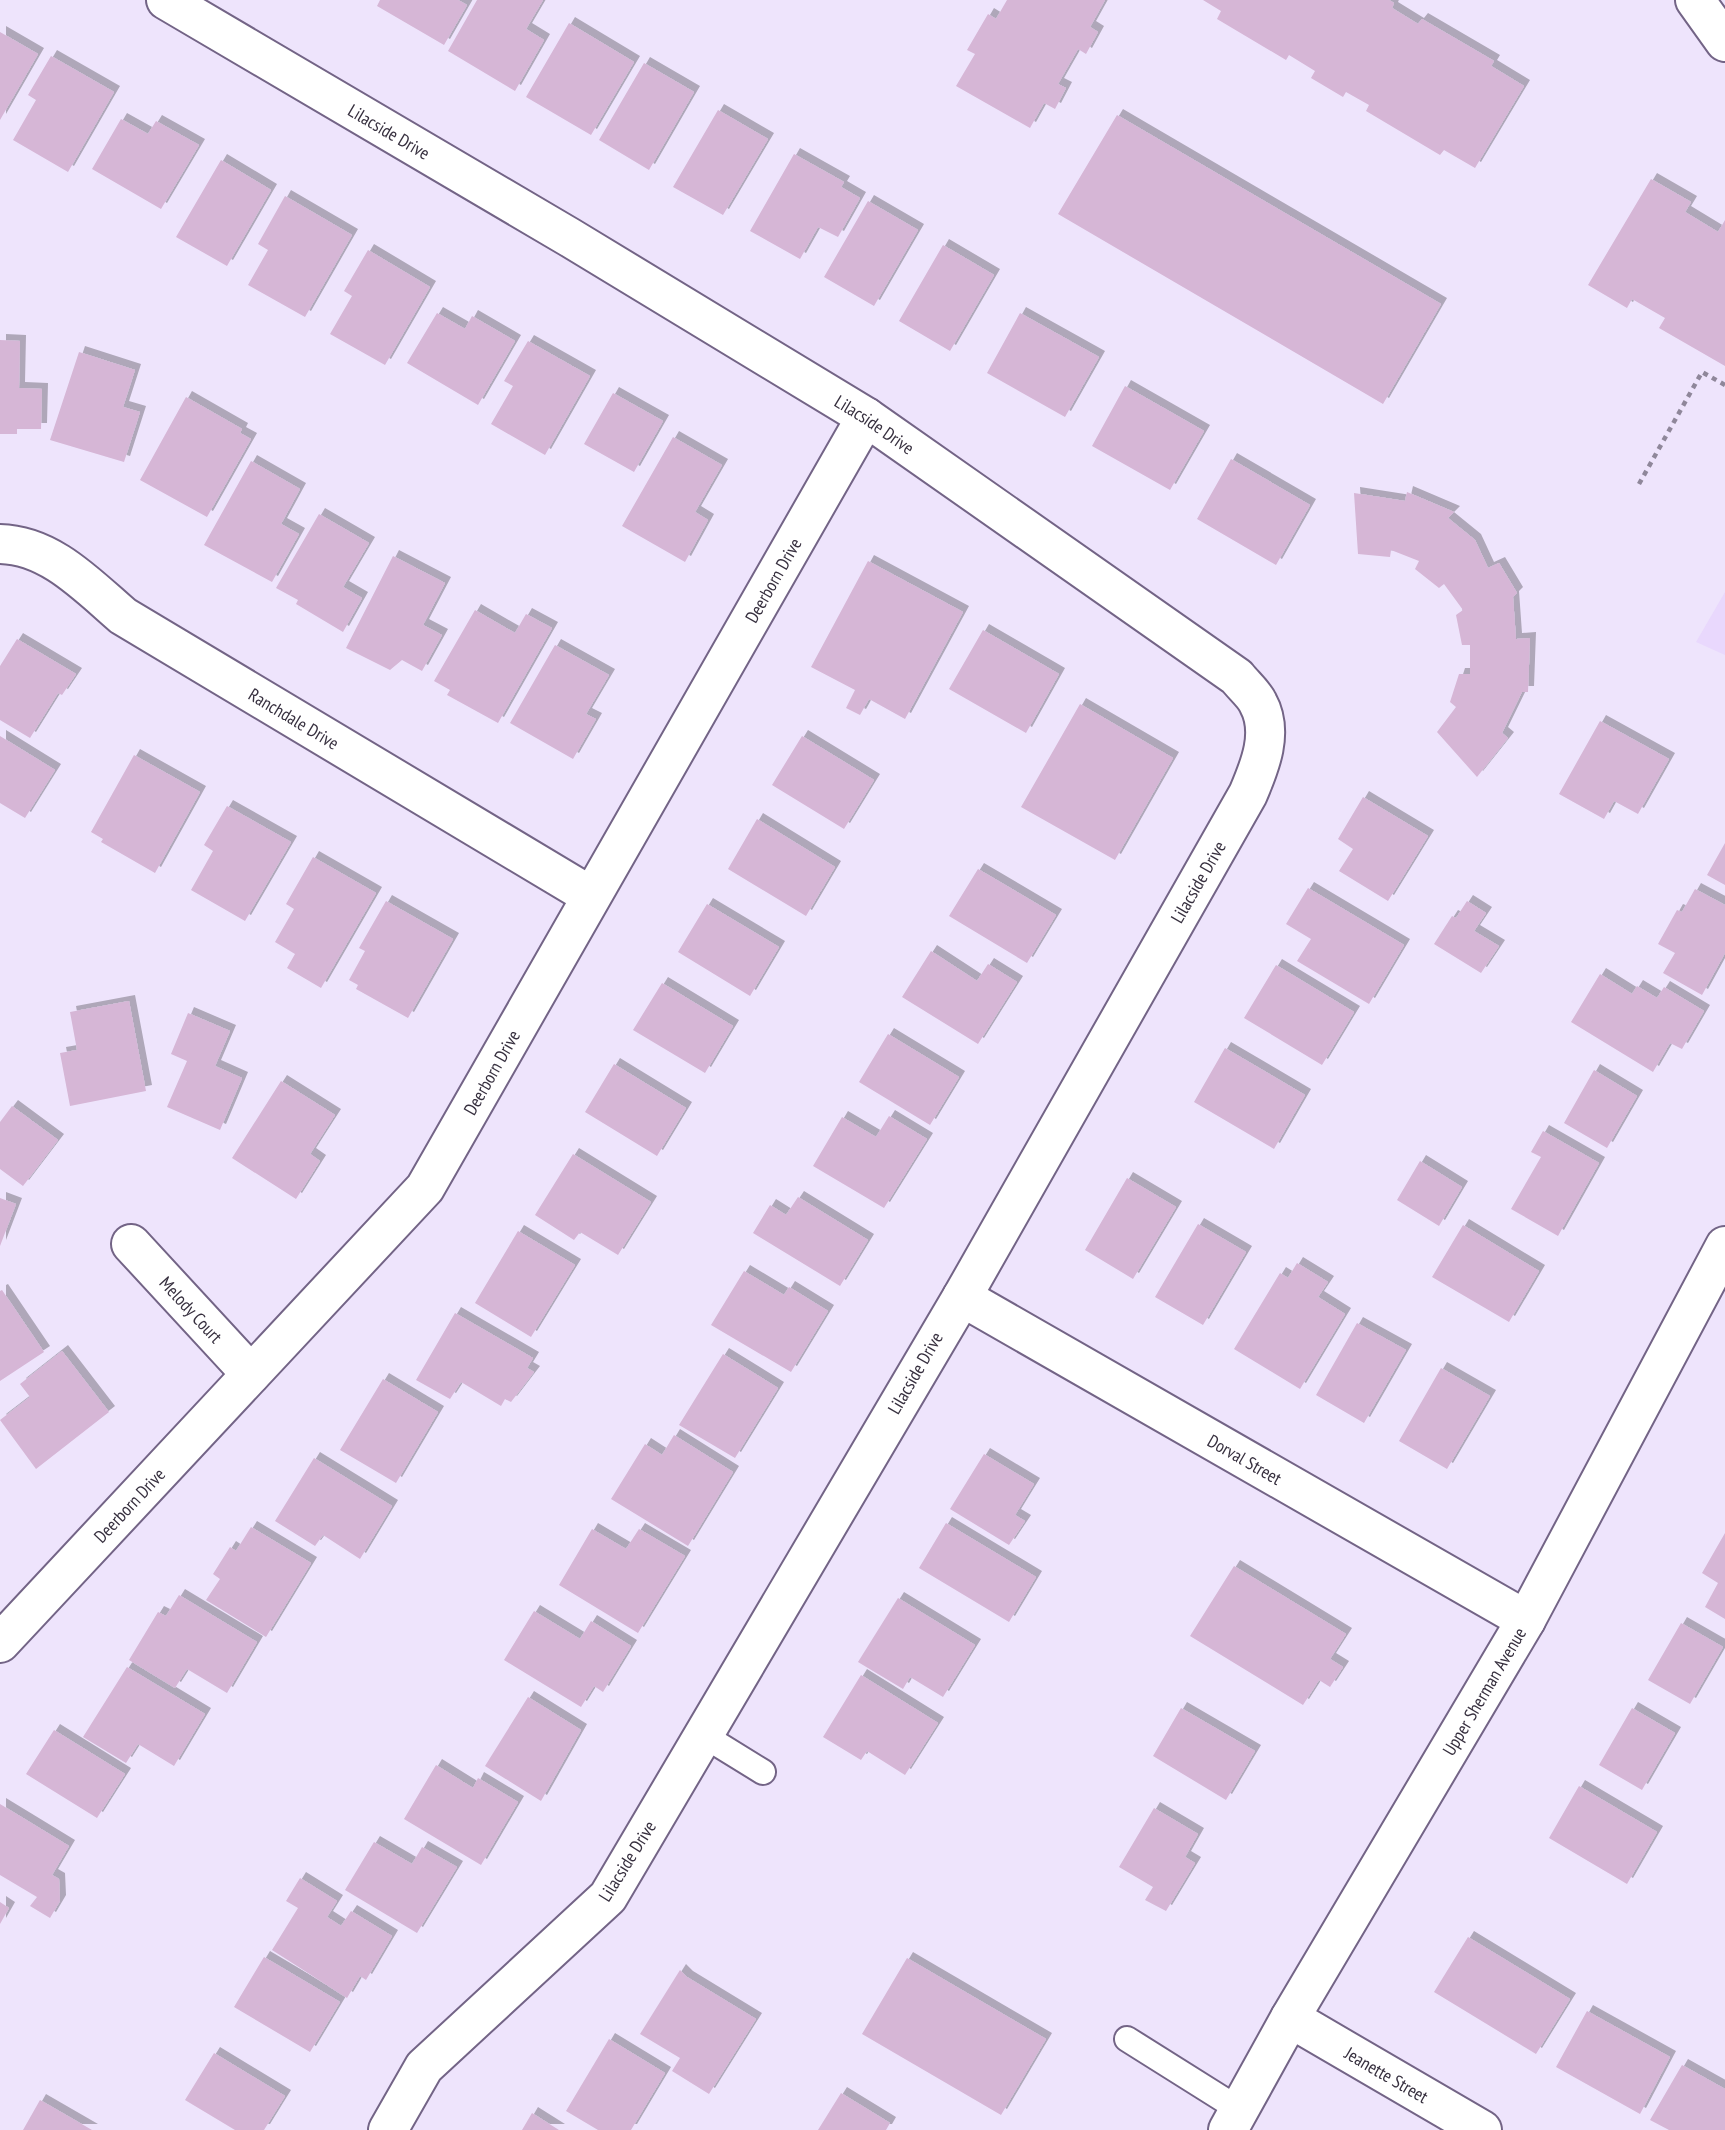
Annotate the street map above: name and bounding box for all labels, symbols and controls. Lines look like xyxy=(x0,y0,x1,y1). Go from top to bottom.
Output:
street label: Lilacside Drive xyxy=(344,98,434,164)
street label: Lilacside Drive xyxy=(831,389,919,459)
street label: Deerborn Drive xyxy=(739,533,806,627)
street label: Ranchdale Drive xyxy=(245,682,343,754)
street label: Lilacside Drive xyxy=(1165,837,1231,927)
street label: Deerborn Drive xyxy=(458,1026,525,1119)
street label: Melody Court xyxy=(155,1271,228,1348)
street label: Lilacside Drive xyxy=(882,1328,948,1418)
street label: Dorval Street xyxy=(1204,1429,1286,1489)
street label: Deerborn Drive xyxy=(88,1463,170,1547)
street label: Upper Sherman Avenue xyxy=(1437,1623,1531,1759)
street label: Lilacside Drive xyxy=(593,1816,661,1906)
street label: Jeanette Street xyxy=(1340,2041,1433,2108)

